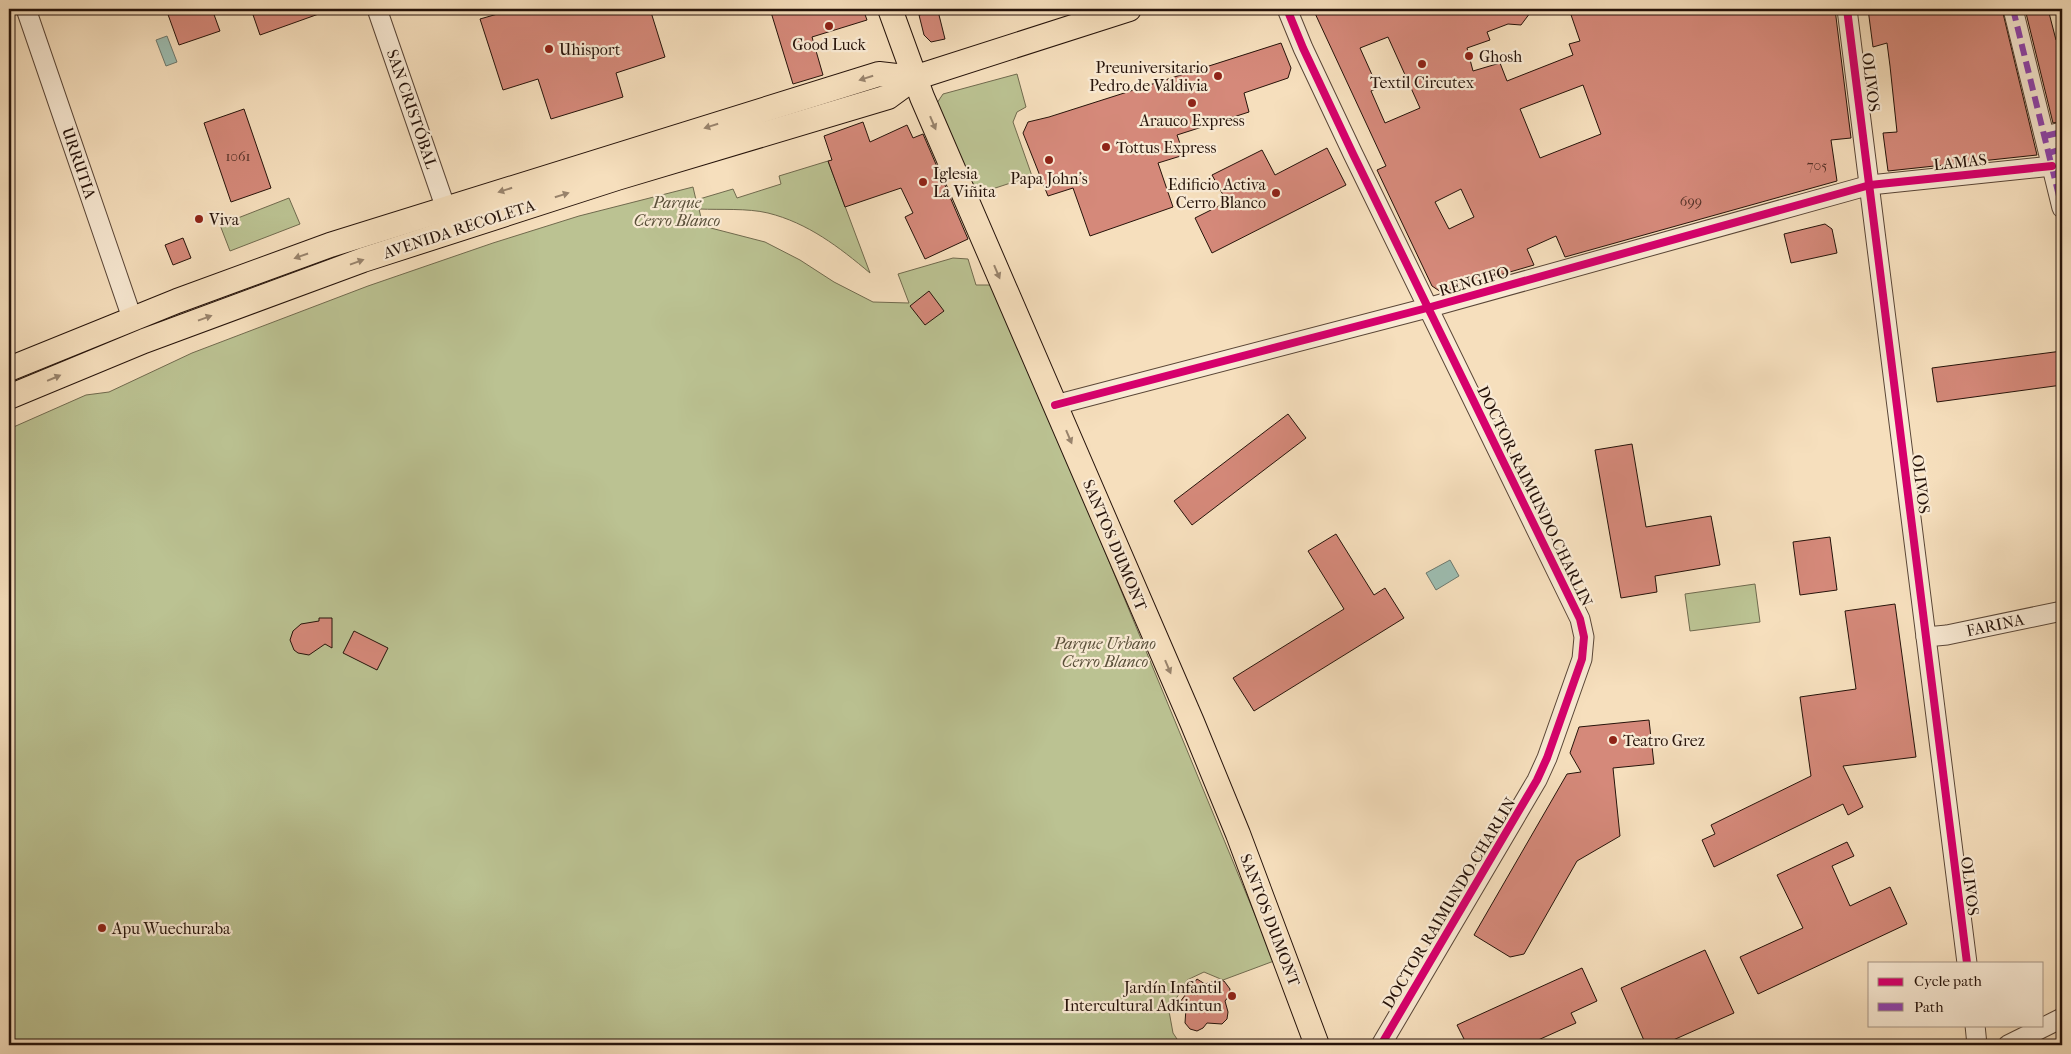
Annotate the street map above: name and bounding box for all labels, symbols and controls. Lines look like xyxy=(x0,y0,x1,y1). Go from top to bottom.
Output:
marker: Good Luck xyxy=(823,20,835,32)
place label: Good Luck xyxy=(792,35,867,54)
place label: Uhisport xyxy=(559,40,621,59)
marker: Uhisport xyxy=(543,43,555,55)
street label: SAN CRISTÓBAL xyxy=(383,47,442,171)
place label: Ghosh xyxy=(1479,47,1522,66)
marker: Ghosh xyxy=(1463,50,1475,62)
street label: OLIVOS xyxy=(1858,51,1884,113)
place label: Preuniversitario Pedro de Valdivia xyxy=(1089,58,1209,95)
marker: Textil Circutex xyxy=(1416,58,1428,70)
marker: Preuniversitario Pedro de Valdivia xyxy=(1212,70,1224,82)
place label: Textil Circutex xyxy=(1370,73,1475,92)
one-way arrow xyxy=(858,74,873,82)
marker: Arauco Express xyxy=(1186,97,1198,109)
place label: Arauco Express xyxy=(1138,111,1245,130)
one-way arrow xyxy=(929,116,937,130)
one-way arrow xyxy=(703,123,718,131)
street label: URRUTIA xyxy=(58,125,100,202)
place label: Tottus Express xyxy=(1116,138,1216,157)
marker: Tottus Express xyxy=(1100,141,1112,153)
house number: 1061 xyxy=(225,148,251,165)
street label: LAMAS xyxy=(1932,150,1988,174)
marker: Papa John's xyxy=(1043,154,1055,166)
house number: 705 xyxy=(1807,157,1827,174)
place label: Iglesia La Viñita xyxy=(933,164,996,201)
place label: Papa John's xyxy=(1010,169,1088,188)
place label: Edificio Activa Cerro Blanco xyxy=(1168,175,1267,212)
marker: Iglesia La Viñita xyxy=(917,176,929,188)
one-way arrow xyxy=(498,187,513,195)
marker: Edificio Activa Cerro Blanco xyxy=(1270,187,1282,199)
one-way arrow xyxy=(554,191,569,199)
park label: Parque Cerro Blanco xyxy=(634,193,721,230)
house number: 699 xyxy=(1680,193,1702,210)
street label: AVENIDA RECOLETA xyxy=(380,195,538,263)
place label: Viva xyxy=(208,210,240,229)
marker: Viva xyxy=(193,213,205,225)
one-way arrow xyxy=(293,252,308,260)
one-way arrow xyxy=(350,258,365,265)
street label: RENGIFO xyxy=(1437,262,1511,300)
one-way arrow xyxy=(994,265,1002,279)
one-way arrow xyxy=(198,314,213,322)
one-way arrow xyxy=(47,374,62,382)
street label: DOCTOR RAIMUNDO CHARLIN xyxy=(1473,383,1597,609)
one-way arrow xyxy=(1065,430,1073,444)
street label: OLIVOS xyxy=(1908,453,1934,515)
street label: SANTOS DUMONT xyxy=(1079,477,1151,613)
street label: FARINA xyxy=(1964,609,2026,640)
park label: Parque Urbano Cerro Blanco xyxy=(1053,634,1156,671)
one-way arrow xyxy=(1164,660,1172,675)
place label: Teatro Grez xyxy=(1623,731,1705,750)
marker: Teatro Grez xyxy=(1607,734,1619,746)
street label: DOCTOR RAIMUNDO CHARLIN xyxy=(1378,794,1520,1012)
street label: SANTOS DUMONT xyxy=(1236,851,1304,989)
street label: OLIVOS xyxy=(1957,855,1983,917)
place label: Apu Wuechuraba xyxy=(111,919,231,938)
marker: Apu Wuechuraba xyxy=(96,922,108,934)
legend xyxy=(1868,962,2044,1026)
text: Cycle path xyxy=(1914,972,1982,990)
place label: Jardín Infantil Intercultural Adkintun xyxy=(1064,978,1223,1015)
marker: Jardín Infantil Intercultural Adkintun xyxy=(1226,990,1238,1002)
text: Path xyxy=(1914,998,1944,1016)

